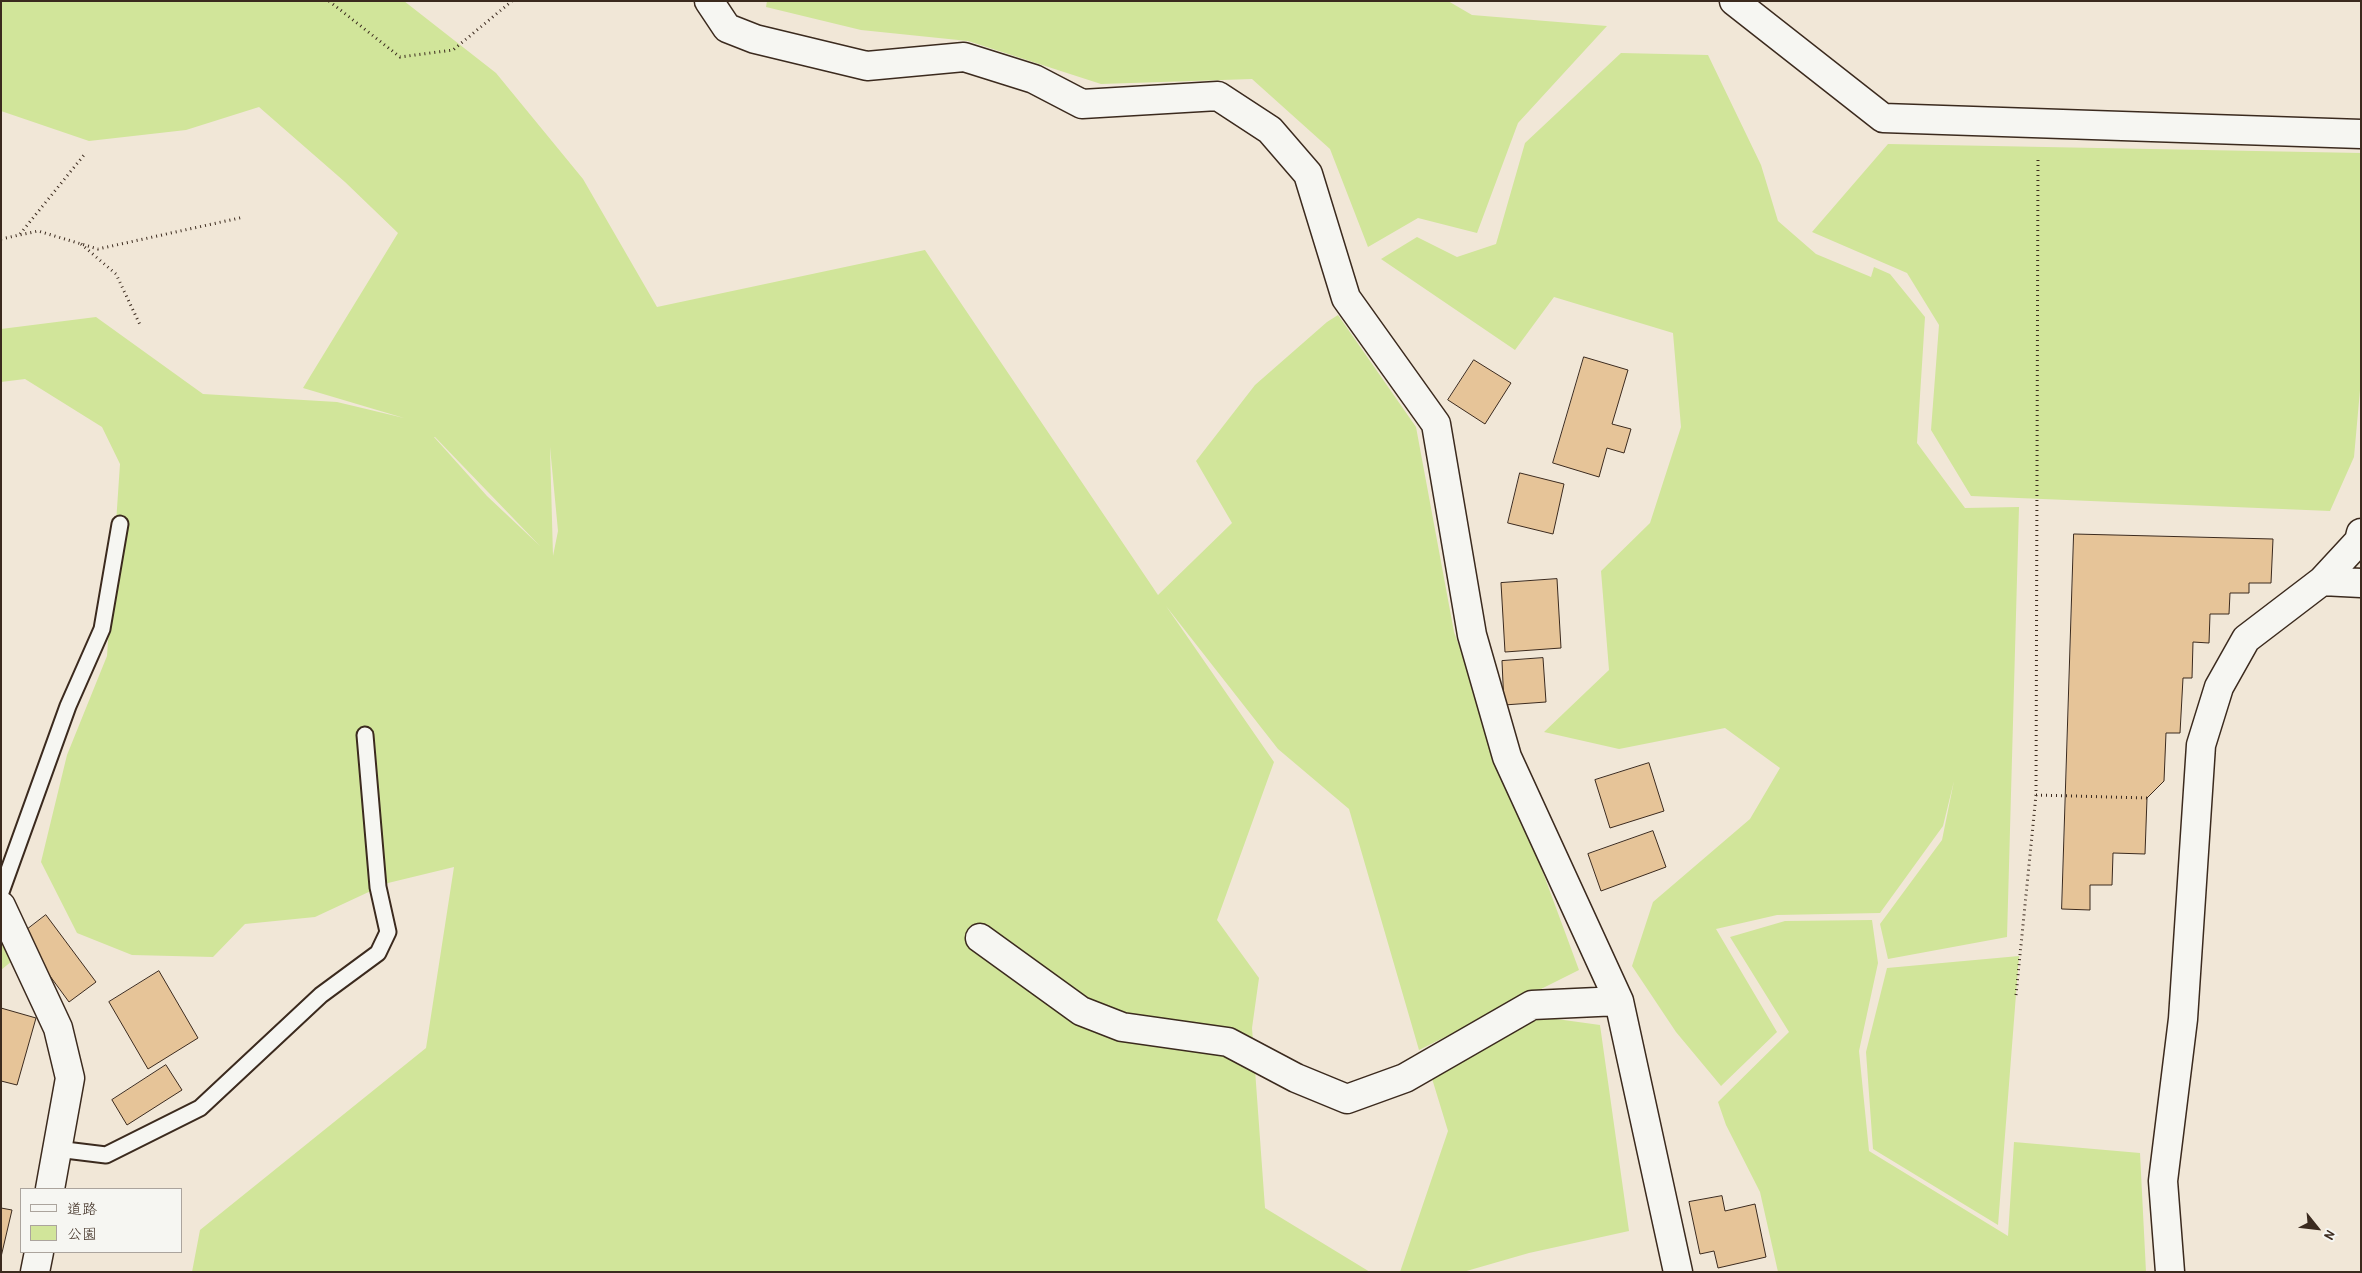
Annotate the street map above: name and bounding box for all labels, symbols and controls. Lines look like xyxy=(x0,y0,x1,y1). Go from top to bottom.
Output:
legend xyxy=(20,1188,182,1253)
text: 道路 xyxy=(67,1198,97,1219)
north arrow xyxy=(2292,1203,2342,1253)
text: 公園 xyxy=(67,1223,97,1244)
text: N xyxy=(2320,1228,2341,1243)

